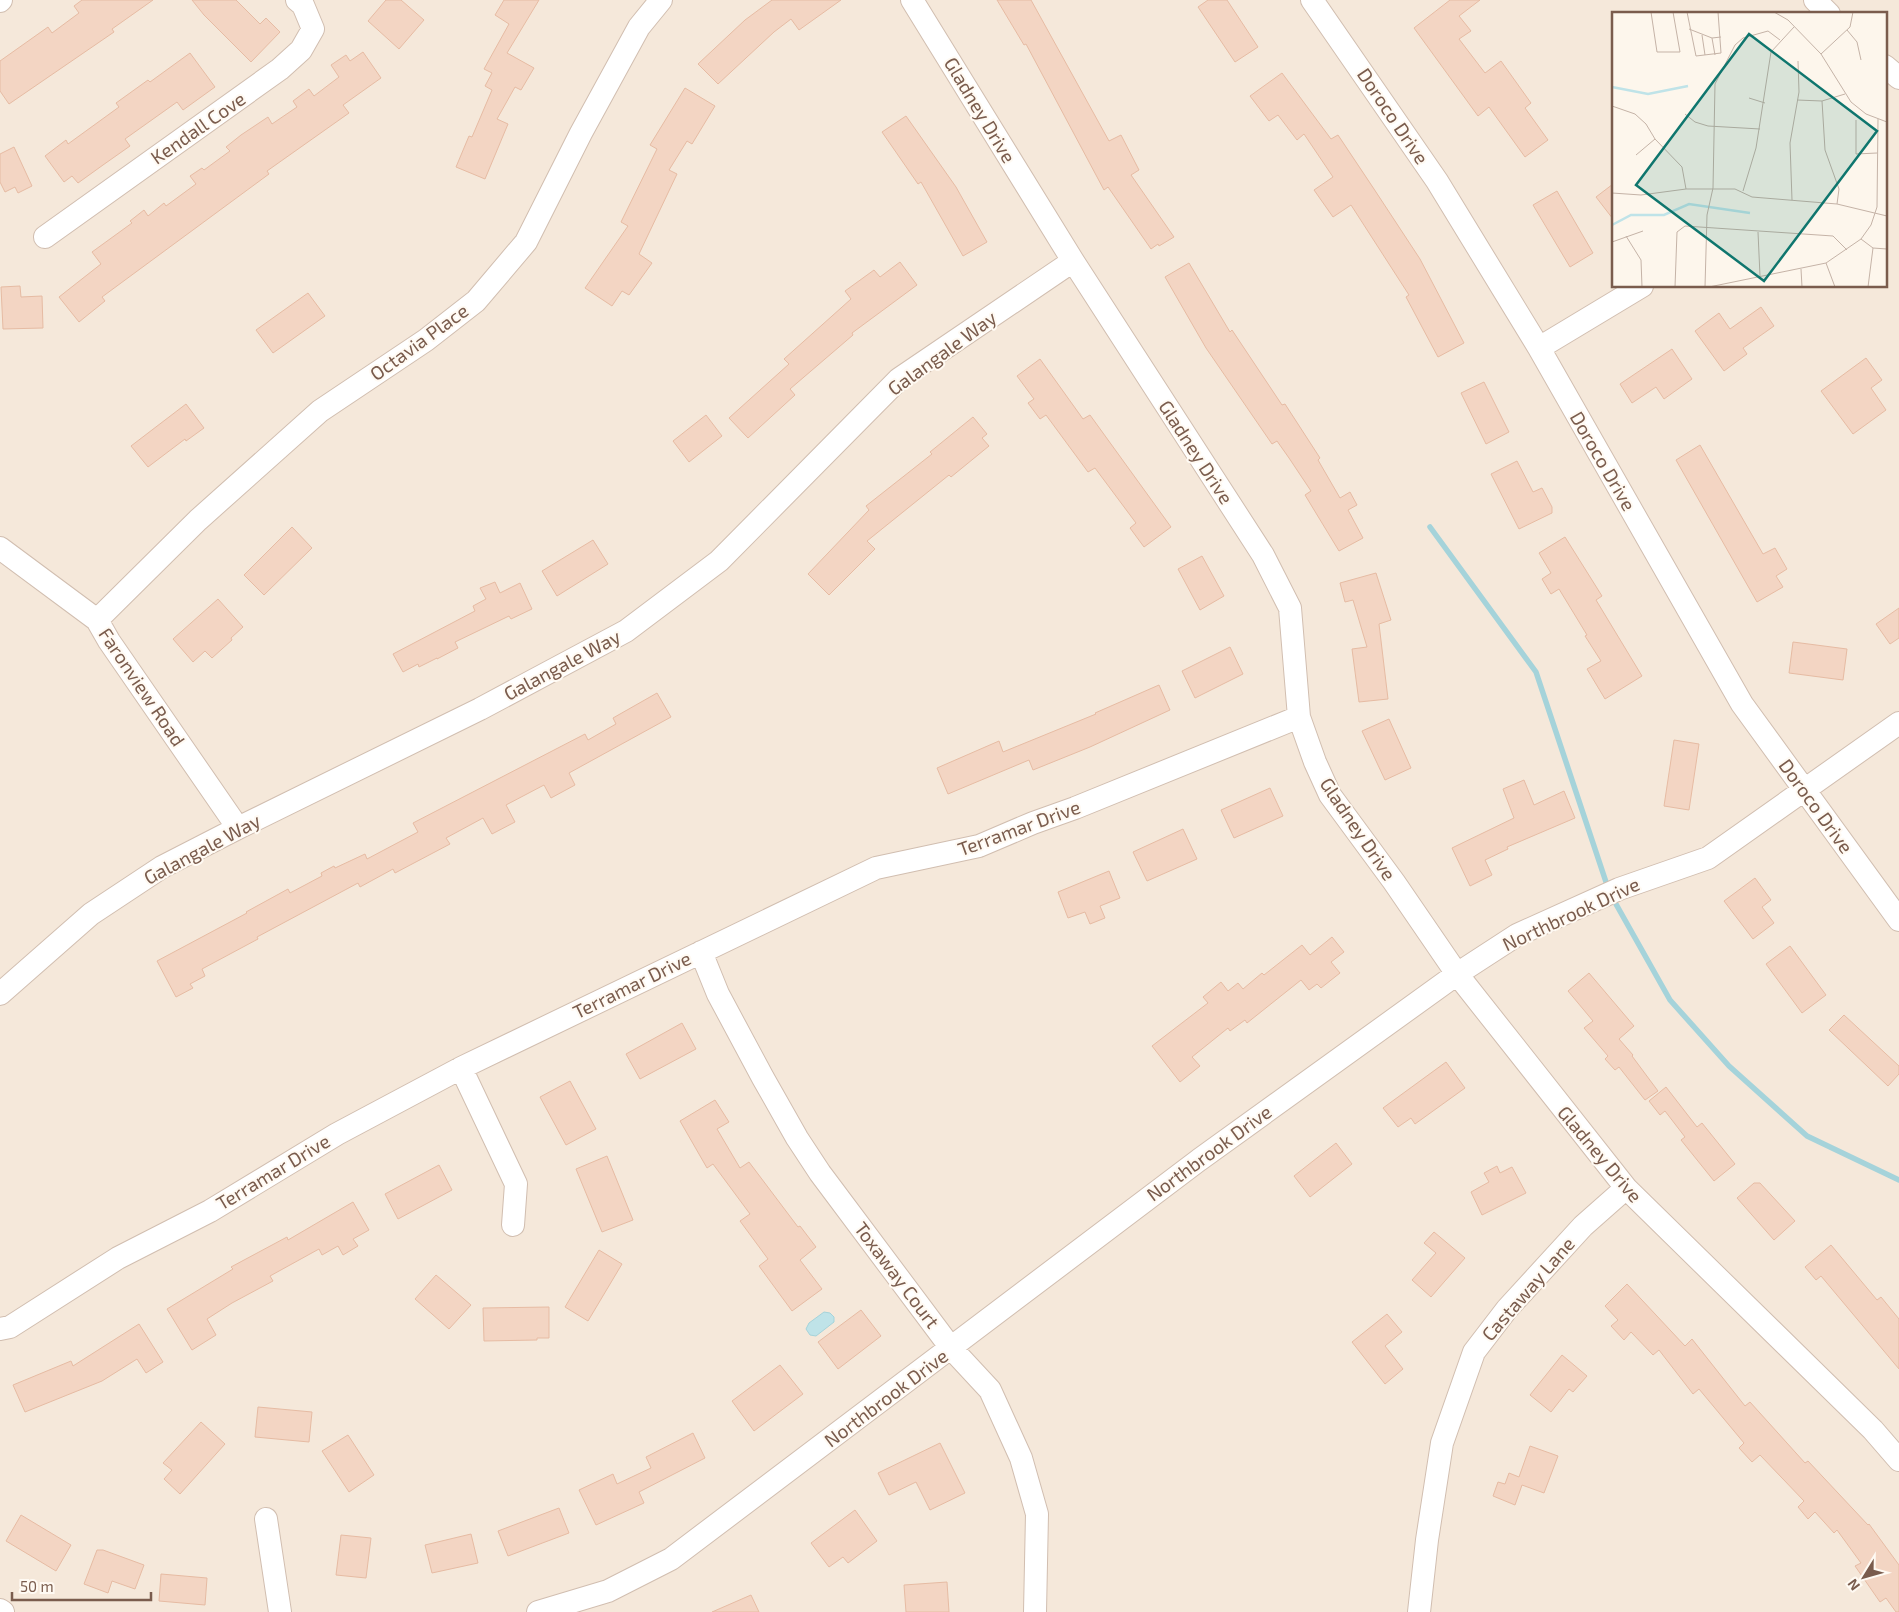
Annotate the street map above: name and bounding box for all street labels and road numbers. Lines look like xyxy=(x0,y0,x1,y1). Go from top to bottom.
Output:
street label: Gladney Drive xyxy=(940,53,1021,167)
street label: Doroco Drive xyxy=(1353,63,1434,168)
street label: Kendall Cove xyxy=(146,87,249,169)
street label: Octavia Place xyxy=(365,298,472,385)
street label: Galangale Way xyxy=(883,306,1000,400)
street label: Gladney Drive xyxy=(1154,396,1238,508)
street label: Doroco Drive xyxy=(1566,407,1641,515)
street label: Faronview Road xyxy=(94,623,190,750)
street label: Galangale Way xyxy=(500,624,624,705)
street label: Doroco Drive xyxy=(1775,754,1858,857)
street label: Gladney Drive xyxy=(1316,773,1401,885)
street label: Terramar Drive xyxy=(955,795,1083,860)
street label: Galangale Way xyxy=(140,808,264,889)
street label: Northbrook Drive xyxy=(1499,872,1643,955)
street label: Terramar Drive xyxy=(569,946,695,1023)
street label: Northbrook Drive xyxy=(1142,1100,1276,1206)
street label: Gladney Drive xyxy=(1553,1101,1647,1207)
street label: Terramar Drive xyxy=(212,1129,334,1214)
street label: Toxaway Court xyxy=(850,1217,945,1332)
street label: Castaway Lane xyxy=(1476,1232,1579,1345)
street label: Northbrook Drive xyxy=(819,1344,952,1452)

